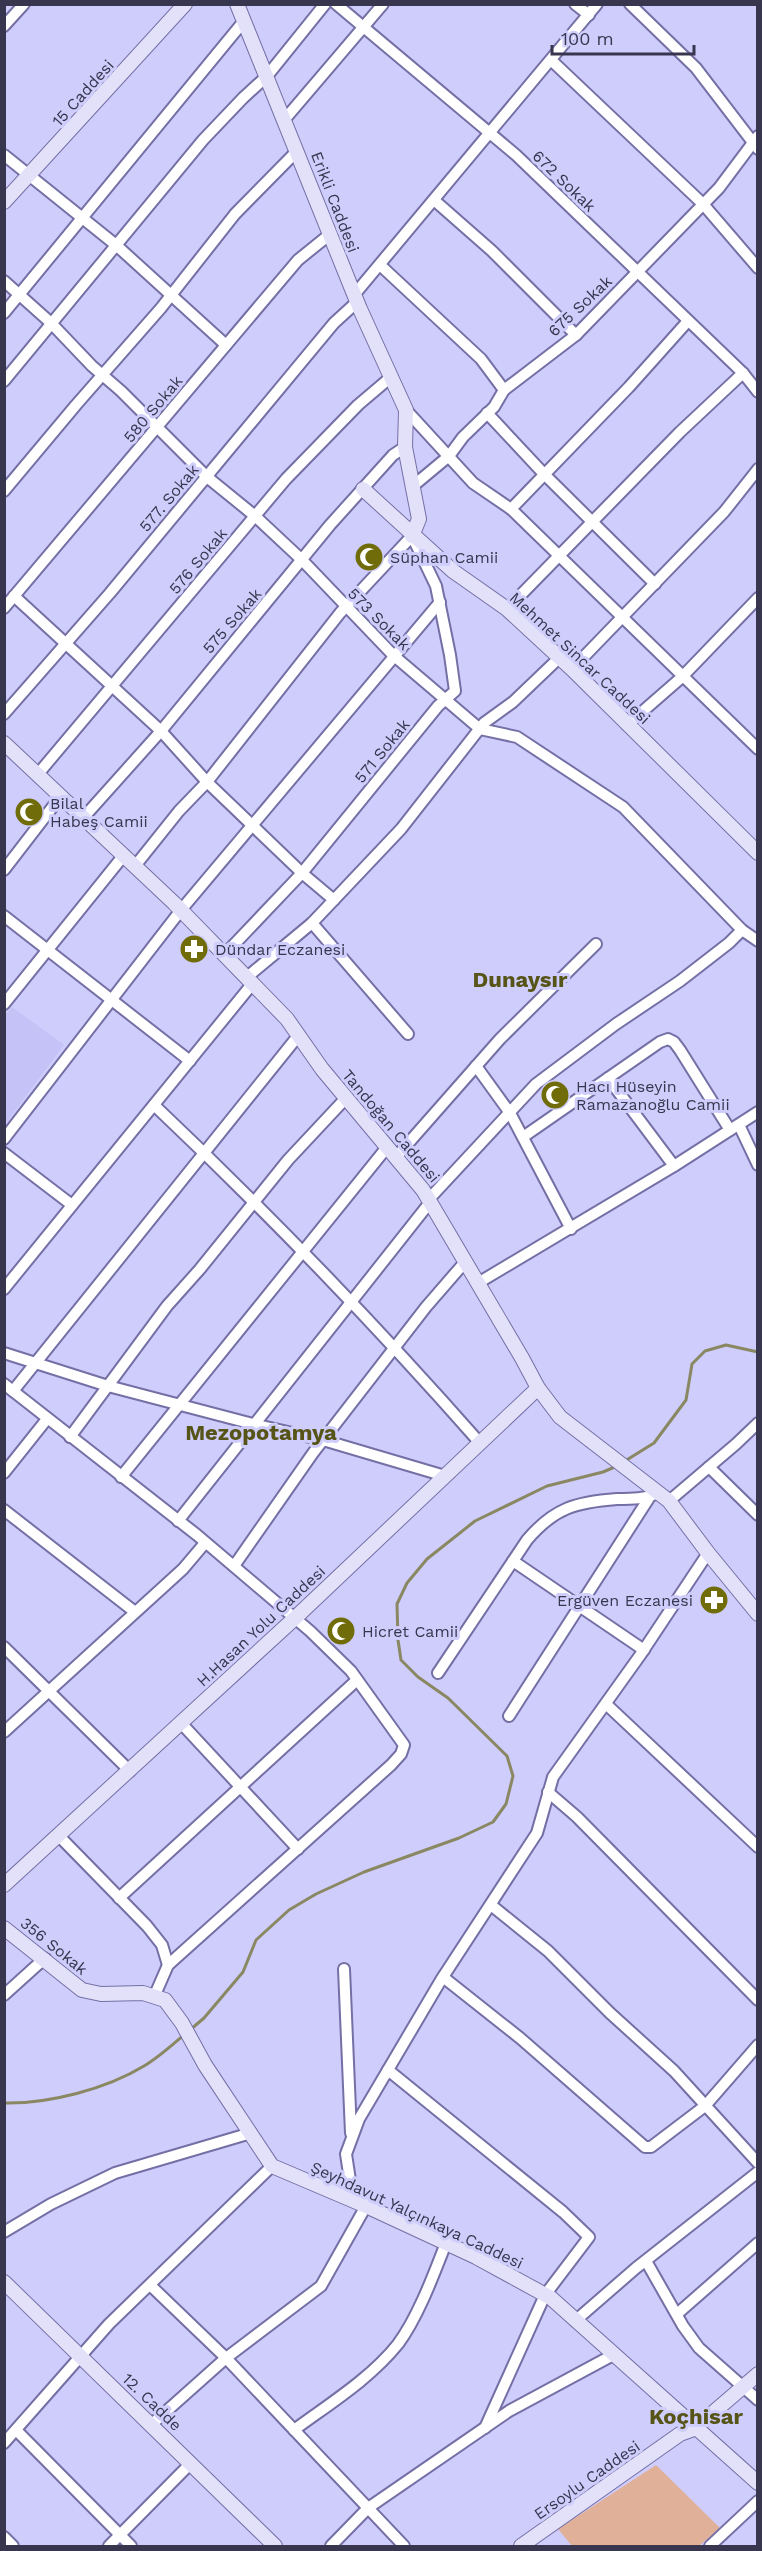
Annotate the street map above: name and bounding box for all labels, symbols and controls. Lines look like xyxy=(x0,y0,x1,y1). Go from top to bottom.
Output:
scale bar xyxy=(552,18,694,56)
text: 100 m xyxy=(561,28,614,49)
street label: 15 Caddesi xyxy=(48,56,118,130)
street label: 672 Sokak xyxy=(529,146,599,216)
street label: Erikli Caddesi xyxy=(307,149,363,255)
street label: 675 Sokak xyxy=(544,272,616,340)
street label: 580 Sokak xyxy=(120,372,186,446)
street label: 577. Sokak xyxy=(135,460,203,536)
street label: 576 Sokak xyxy=(165,524,231,598)
mosque icon: Süphan Camii xyxy=(353,541,385,573)
place label: Süphan Camii xyxy=(390,548,498,567)
street label: 573 Sokak xyxy=(344,584,414,654)
street label: 575 Sokak xyxy=(199,585,265,657)
street label: Mehmet Sincar Caddesi xyxy=(506,588,654,728)
street label: 571 Sokak xyxy=(350,715,414,787)
place label: Bilal Habeş Camii xyxy=(50,794,148,831)
mosque icon: Bilal Habeş Camii xyxy=(13,796,45,828)
pharmacy icon: Dündar Eczanesi xyxy=(178,933,210,965)
place label: Dündar Eczanesi xyxy=(215,940,345,959)
district label: Dunaysır xyxy=(473,967,568,992)
street label: Tandoğan Caddesi xyxy=(338,1066,444,1186)
place label: Hacı Hüseyin Ramazanoğlu Camii xyxy=(576,1077,730,1114)
mosque icon: Hacı Hüseyin Ramazanoğlu Camii xyxy=(539,1079,571,1111)
district label: Mezopotamya xyxy=(185,1420,337,1445)
street label: H.Hasan Yolu Caddesi xyxy=(193,1562,329,1690)
pharmacy icon: Ergüven Eczanesi xyxy=(698,1584,730,1616)
place label: Ergüven Eczanesi xyxy=(557,1591,693,1610)
mosque icon: Hicret Camii xyxy=(325,1615,357,1647)
place label: Hicret Camii xyxy=(362,1622,458,1641)
street label: 356 Sokak xyxy=(17,1913,91,1979)
street label: Şeyhdavut Yalçınkaya Caddesi xyxy=(308,2157,526,2273)
street label: 12. Cadde xyxy=(119,2369,185,2435)
district label: Koçhisar xyxy=(649,2404,744,2429)
street label: Ersoylu Caddesi xyxy=(530,2436,644,2524)

